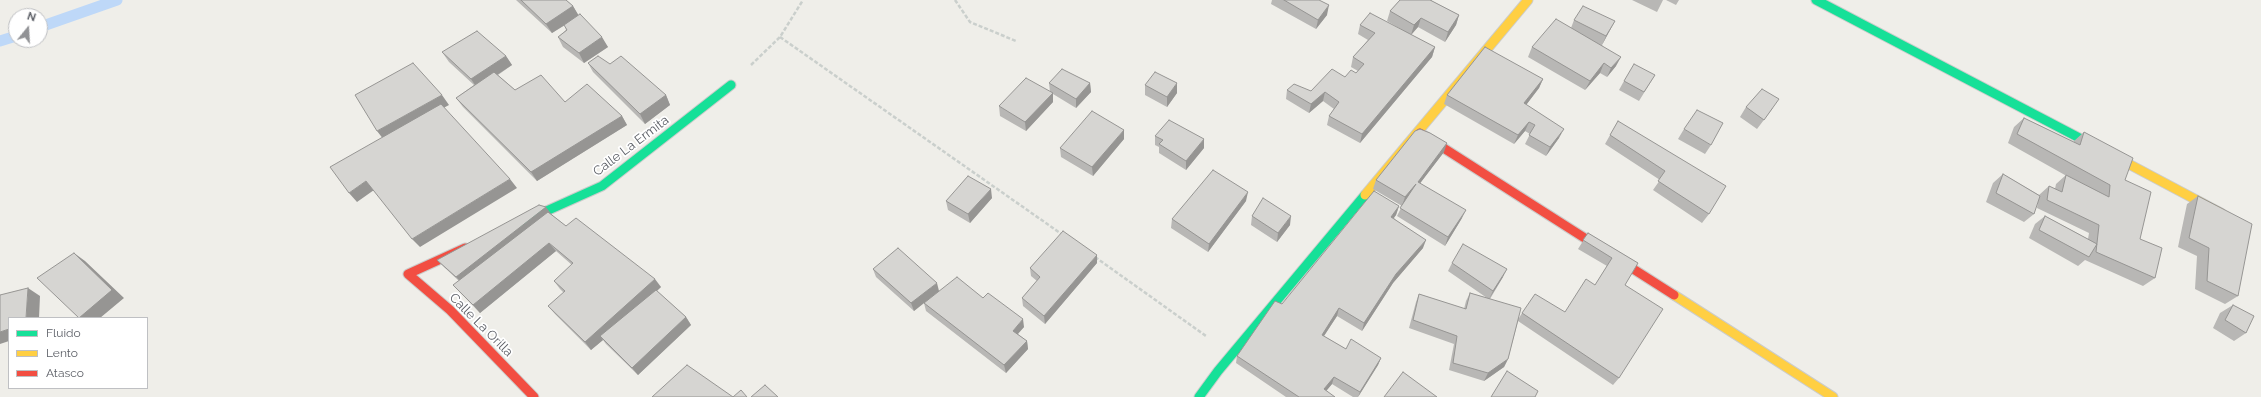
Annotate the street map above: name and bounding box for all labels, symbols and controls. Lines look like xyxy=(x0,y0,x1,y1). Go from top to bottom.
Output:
north arrow xyxy=(8,8,48,48)
text: N xyxy=(26,10,38,25)
street label: Calle La Ermita xyxy=(590,112,672,180)
street label: Calle La Orilla xyxy=(446,290,516,360)
legend xyxy=(8,317,148,389)
text: Fluido xyxy=(46,326,81,340)
text: Lento xyxy=(46,346,78,360)
text: Atasco xyxy=(46,366,84,380)

